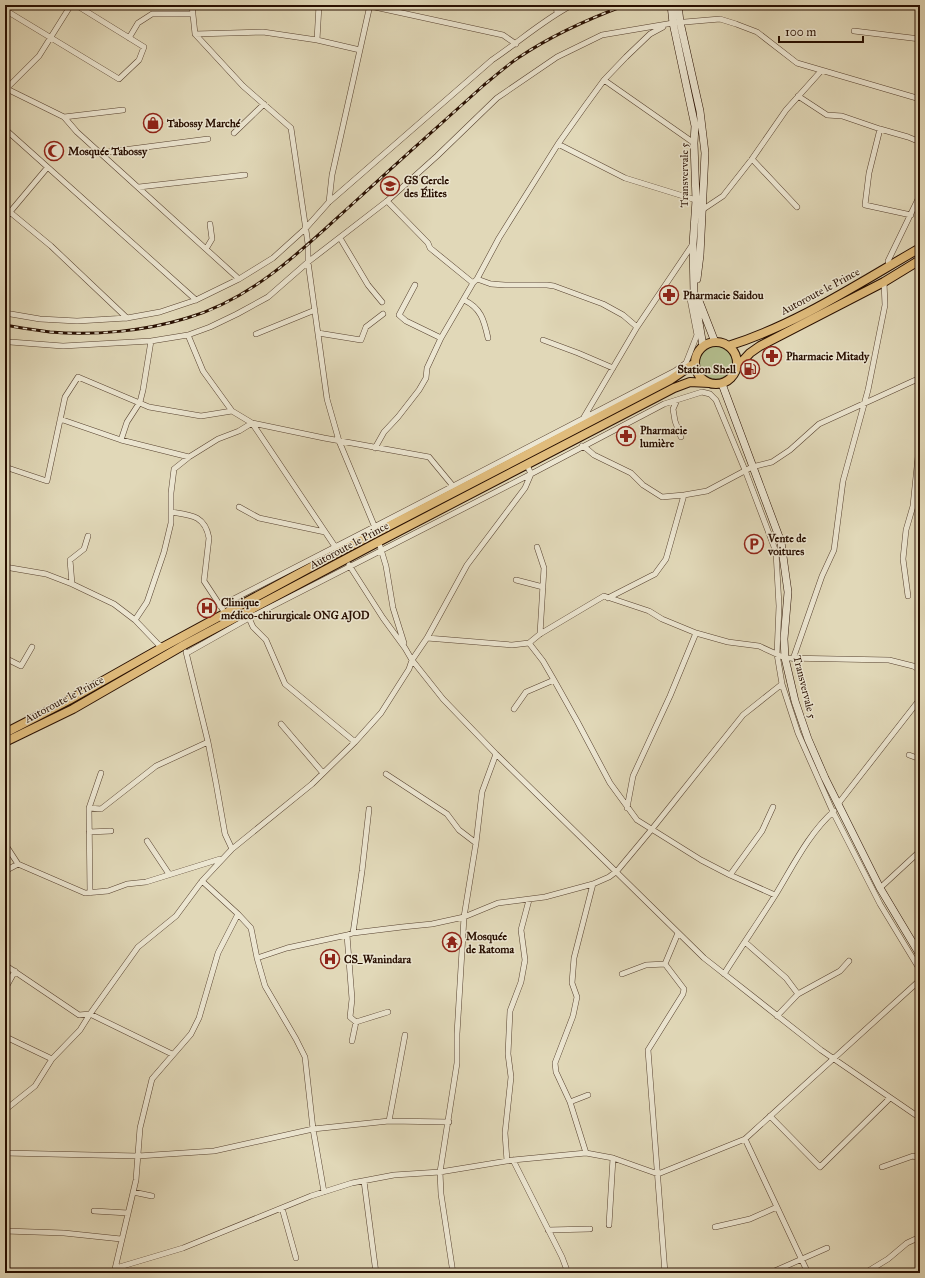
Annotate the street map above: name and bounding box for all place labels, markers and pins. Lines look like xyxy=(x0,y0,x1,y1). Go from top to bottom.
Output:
shop icon: Tabossy Marché xyxy=(142,112,164,134)
place label: Tabossy Marché xyxy=(166,117,241,131)
mosque icon: Mosquée Tabossy xyxy=(43,140,65,162)
place label: Mosquée Tabossy xyxy=(68,145,148,159)
place label: GS Cercle des Élites xyxy=(404,174,449,200)
school or university icon: GS Cercle des Élites xyxy=(379,175,401,197)
pharmacy icon: Pharmacie Saidou xyxy=(658,284,680,306)
place label: Pharmacie Saidou xyxy=(683,289,764,302)
pharmacy icon: Pharmacie Mitady xyxy=(761,345,783,367)
place label: Pharmacie Mitady xyxy=(786,350,870,364)
fuel station icon: Station Shell xyxy=(739,358,761,380)
place label: Station Shell xyxy=(677,363,737,376)
place label: Pharmacie lumière xyxy=(639,424,688,450)
pharmacy icon: Pharmacie lumière xyxy=(615,425,637,447)
place label: Vente de voitures xyxy=(767,532,807,558)
parking icon: Vente de voitures xyxy=(743,533,765,555)
place label: Clinique médico-chirurgicale ONG AJOD xyxy=(220,596,370,623)
hospital icon: Clinique médico-chirurgicale ONG AJOD xyxy=(196,597,218,619)
place label: Mosquée de Ratoma xyxy=(466,930,515,956)
temple icon: Mosquée de Ratoma xyxy=(441,931,463,953)
hospital icon: CS_Wanindara xyxy=(319,948,341,970)
place label: CS_Wanindara xyxy=(344,953,411,966)

